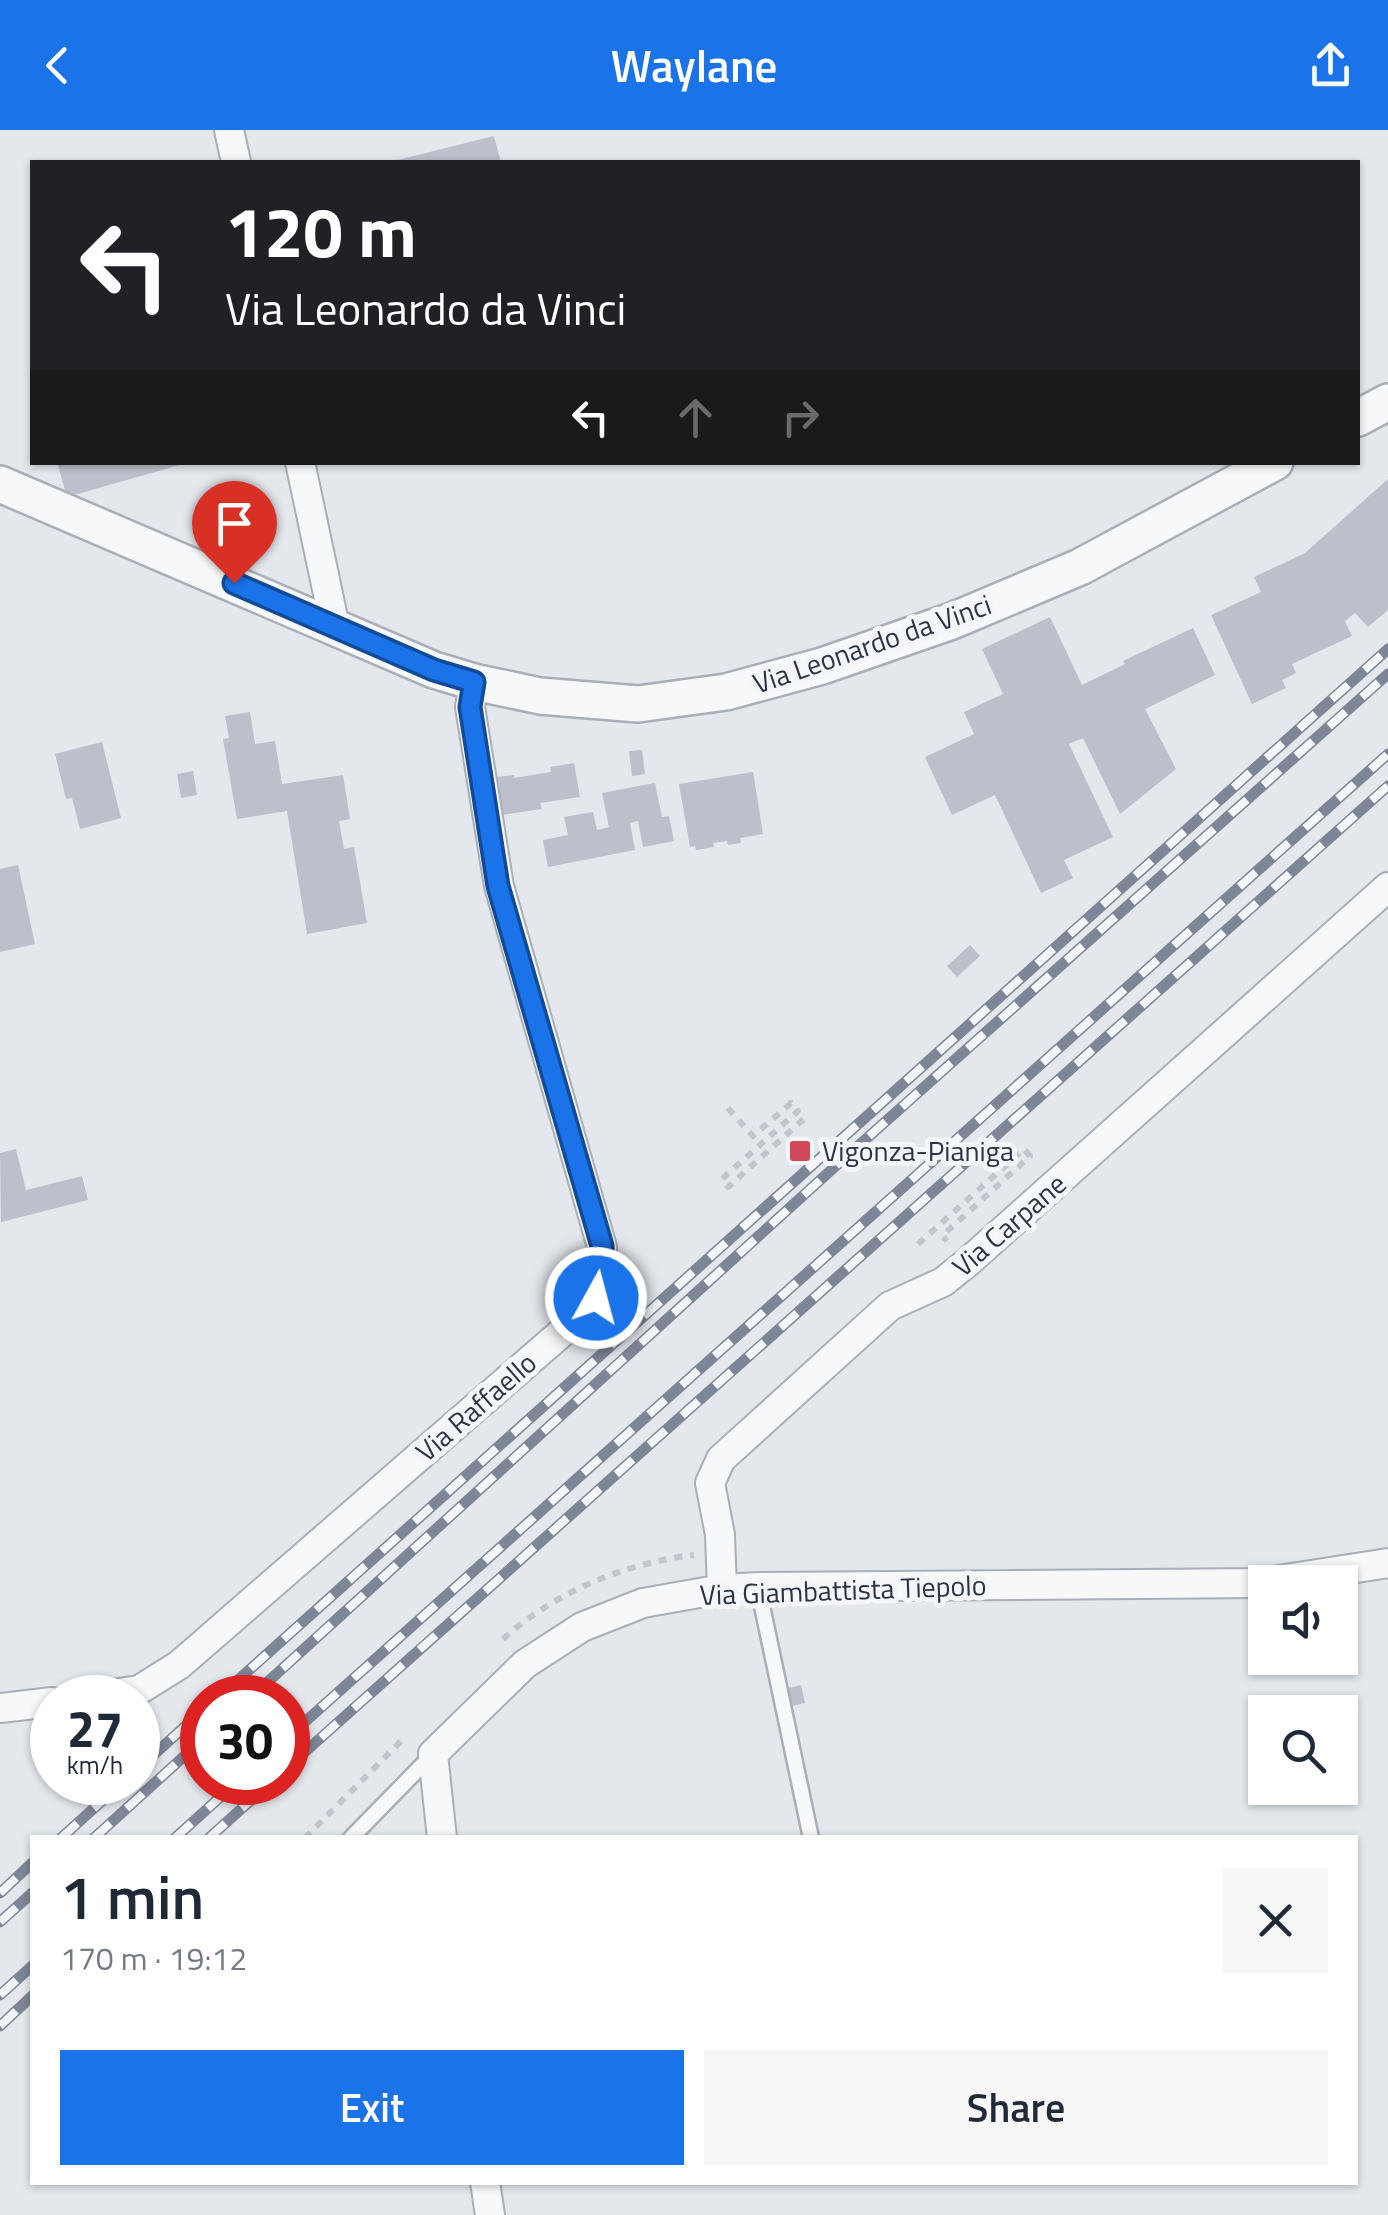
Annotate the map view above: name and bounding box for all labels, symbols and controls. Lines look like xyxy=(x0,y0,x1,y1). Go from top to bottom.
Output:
text: Waylane xyxy=(611,31,777,99)
icon: back xyxy=(30,38,85,93)
icon: share xyxy=(1303,38,1358,93)
text: 120 m xyxy=(225,178,417,284)
icon: left xyxy=(60,200,190,330)
text: Via Leonardo da Vinci xyxy=(225,274,626,342)
icon: left xyxy=(563,390,618,445)
icon: ahead xyxy=(668,390,723,445)
icon: right xyxy=(773,390,828,445)
pin xyxy=(192,481,277,584)
icon: arrive xyxy=(207,496,262,551)
street label: Via Leonardo da Vinci xyxy=(747,583,997,705)
place label: Vigonza-Pianiga xyxy=(822,1129,1014,1172)
marker: Vigonza-Pianiga xyxy=(787,1138,813,1164)
street label: Via Carpane xyxy=(942,1163,1075,1287)
position arrow xyxy=(544,1246,648,1350)
street label: Via Raffaello xyxy=(406,1342,546,1472)
street label: Via Giambattista Tiepolo xyxy=(699,1563,987,1616)
map controls xyxy=(1248,1565,1358,1805)
button: sound xyxy=(1248,1565,1358,1675)
speed limit sign: 30 xyxy=(180,1675,310,1805)
text: 27 xyxy=(67,1690,123,1766)
button: search xyxy=(1248,1695,1358,1805)
text: km/h xyxy=(67,1746,123,1784)
text: 1 min xyxy=(60,1851,204,1942)
button: close xyxy=(1223,1868,1328,1973)
text: 170 m · 19:12 xyxy=(60,1934,247,1982)
button: Exit xyxy=(60,2050,684,2165)
button: Share xyxy=(704,2050,1328,2165)

